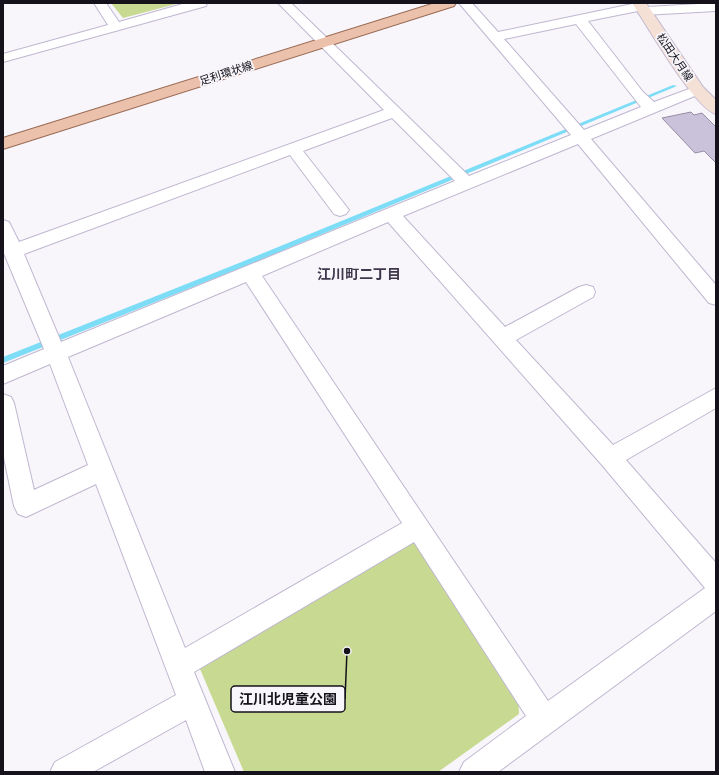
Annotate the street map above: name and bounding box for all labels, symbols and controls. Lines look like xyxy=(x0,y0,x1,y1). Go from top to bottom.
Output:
street label: 松田大月線 xyxy=(654,30,696,84)
street label: 足利環状線 xyxy=(198,58,254,88)
district label: 江川町二丁目 xyxy=(317,264,401,283)
callout: 江川北児童公園 xyxy=(231,686,345,712)
text: 江川北児童公園 xyxy=(239,689,337,708)

